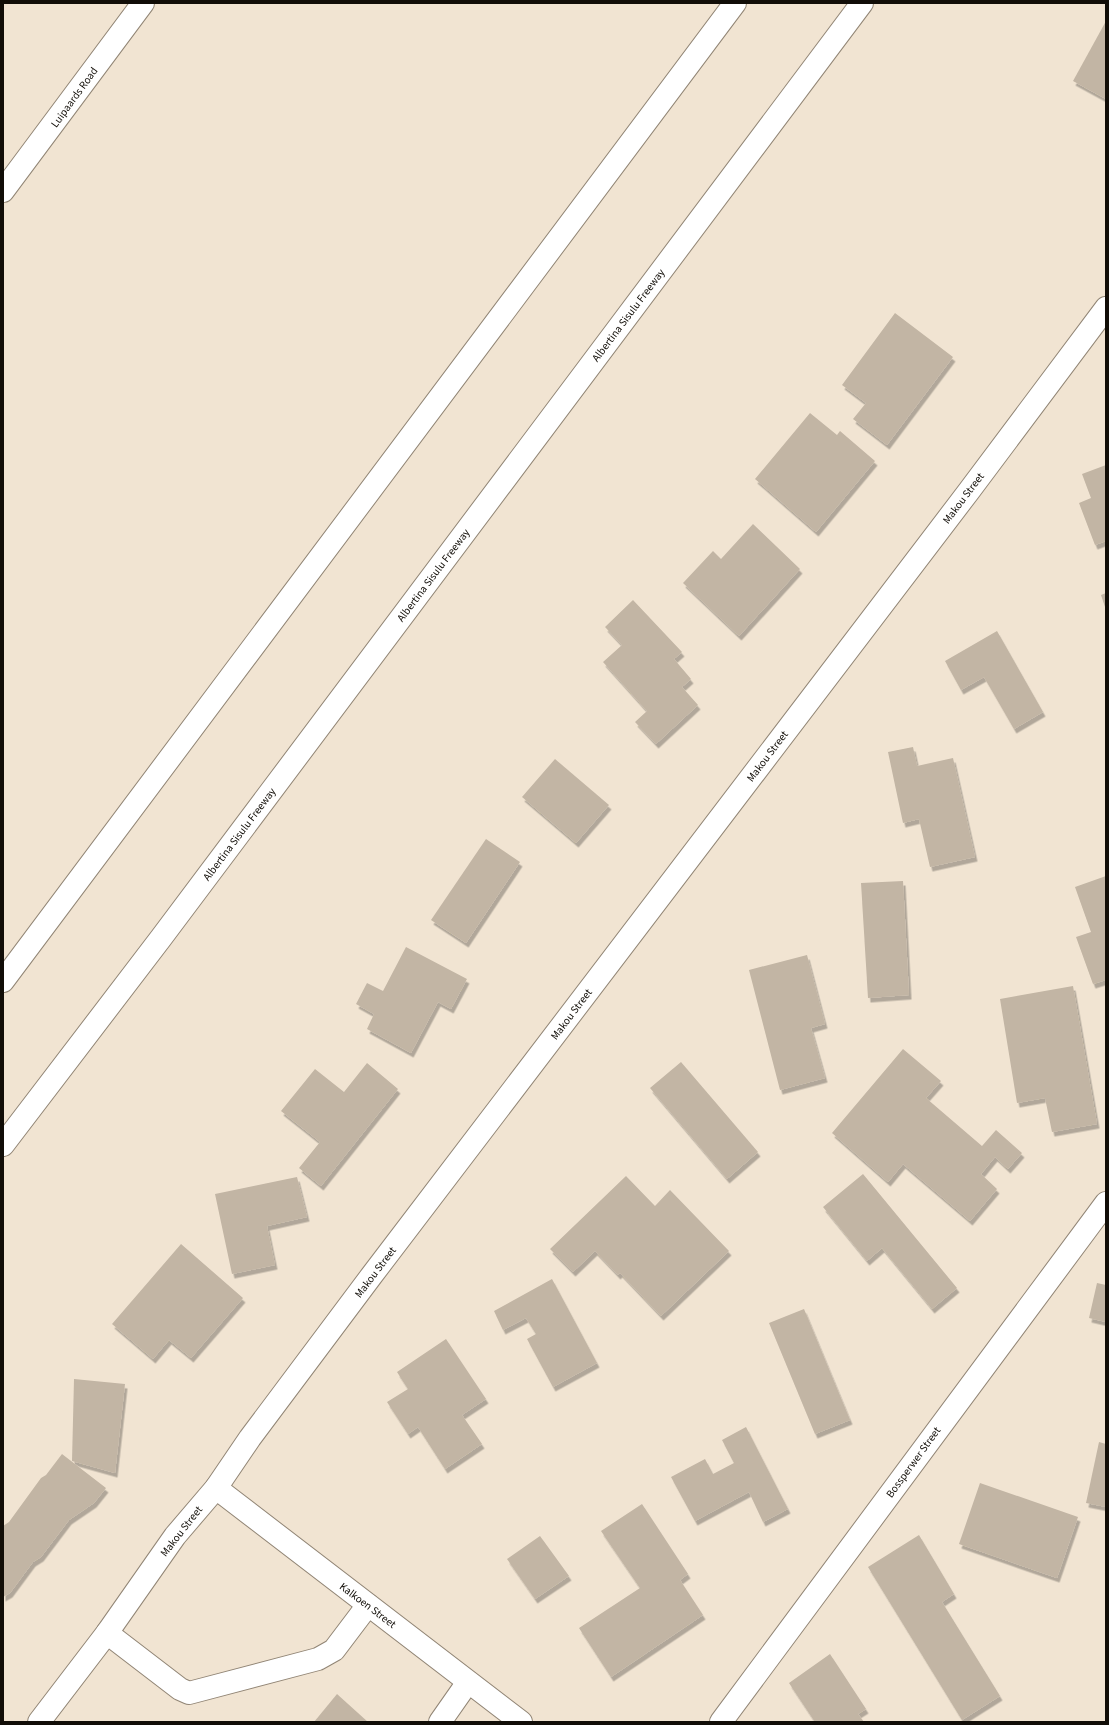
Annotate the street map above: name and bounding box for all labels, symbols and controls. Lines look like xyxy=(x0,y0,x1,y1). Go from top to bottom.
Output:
street label: Luipaards Road xyxy=(47,64,101,131)
street label: Albertina Sisulu Freeway xyxy=(588,266,668,365)
street label: Makou Street xyxy=(939,469,988,527)
street label: Albertina Sisulu Freeway xyxy=(393,526,473,625)
street label: Makou Street xyxy=(743,727,792,785)
street label: Albertina Sisulu Freeway xyxy=(199,785,279,884)
street label: Makou Street xyxy=(547,985,596,1043)
street label: Makou Street xyxy=(351,1243,400,1301)
street label: Bossperwer Street xyxy=(883,1424,944,1501)
street label: Makou Street xyxy=(157,1503,206,1560)
street label: Kalkoen Street xyxy=(336,1579,399,1632)

